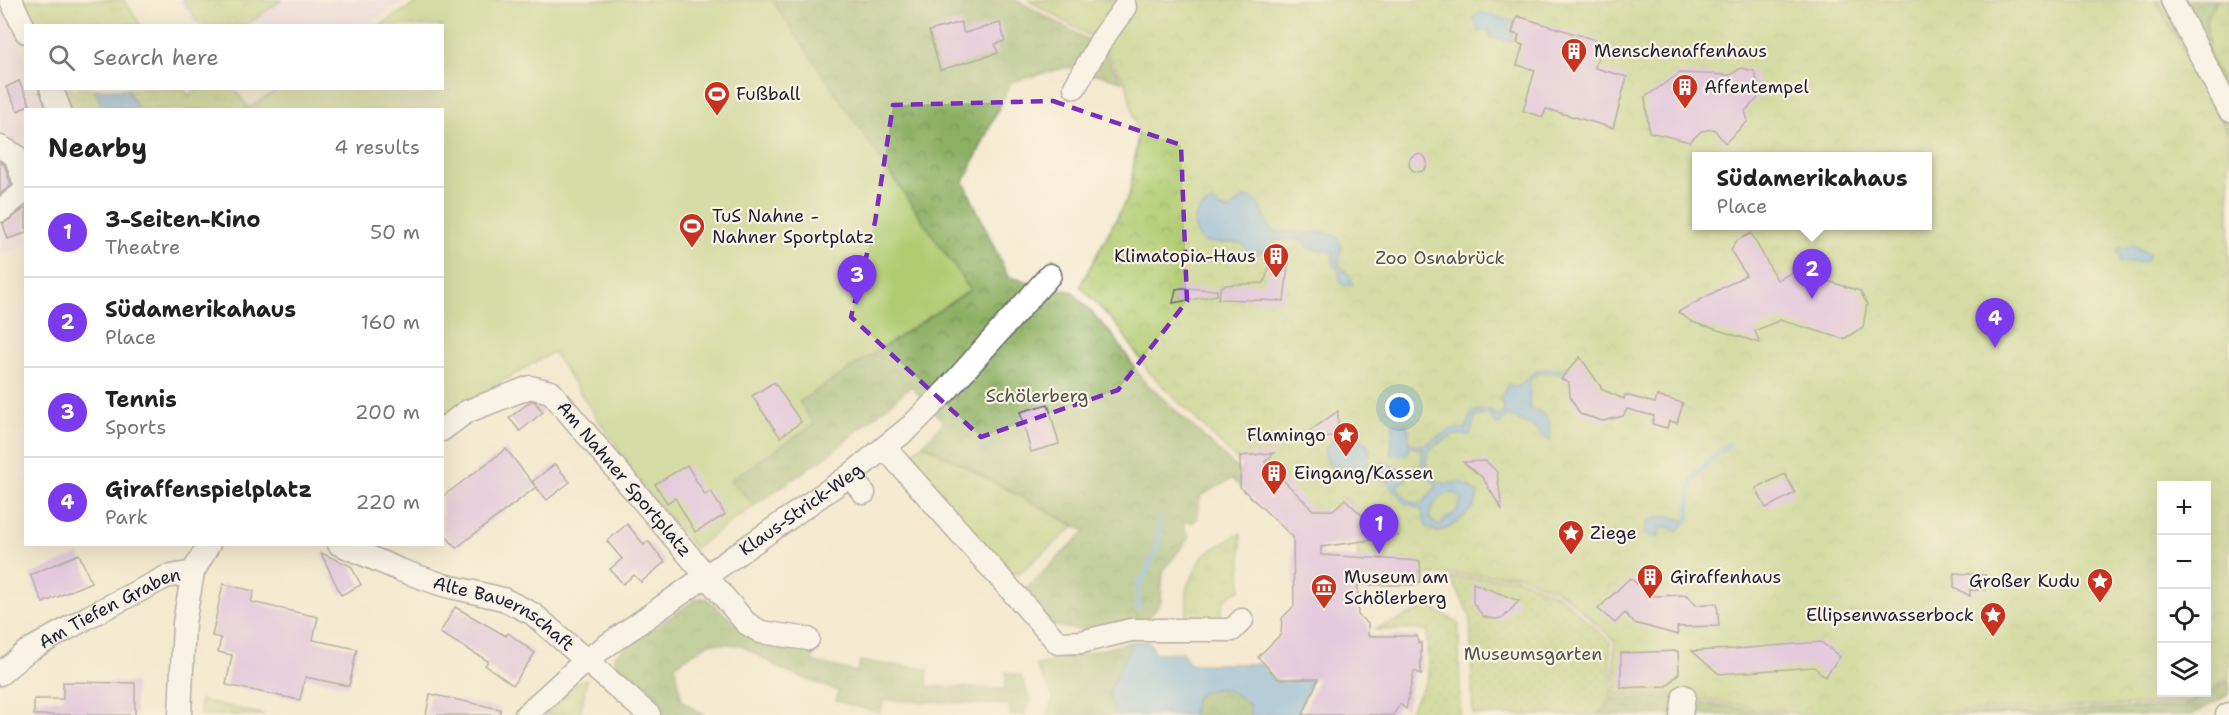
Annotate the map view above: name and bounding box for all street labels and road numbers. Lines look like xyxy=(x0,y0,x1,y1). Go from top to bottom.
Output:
street label: Am Nahner Sportplatz xyxy=(552,396,697,562)
street label: Klaus-Strick-Weg xyxy=(734,457,868,561)
street label: Am Tiefen Graben xyxy=(34,563,183,654)
street label: Alte Bauernschaft xyxy=(430,570,579,657)

